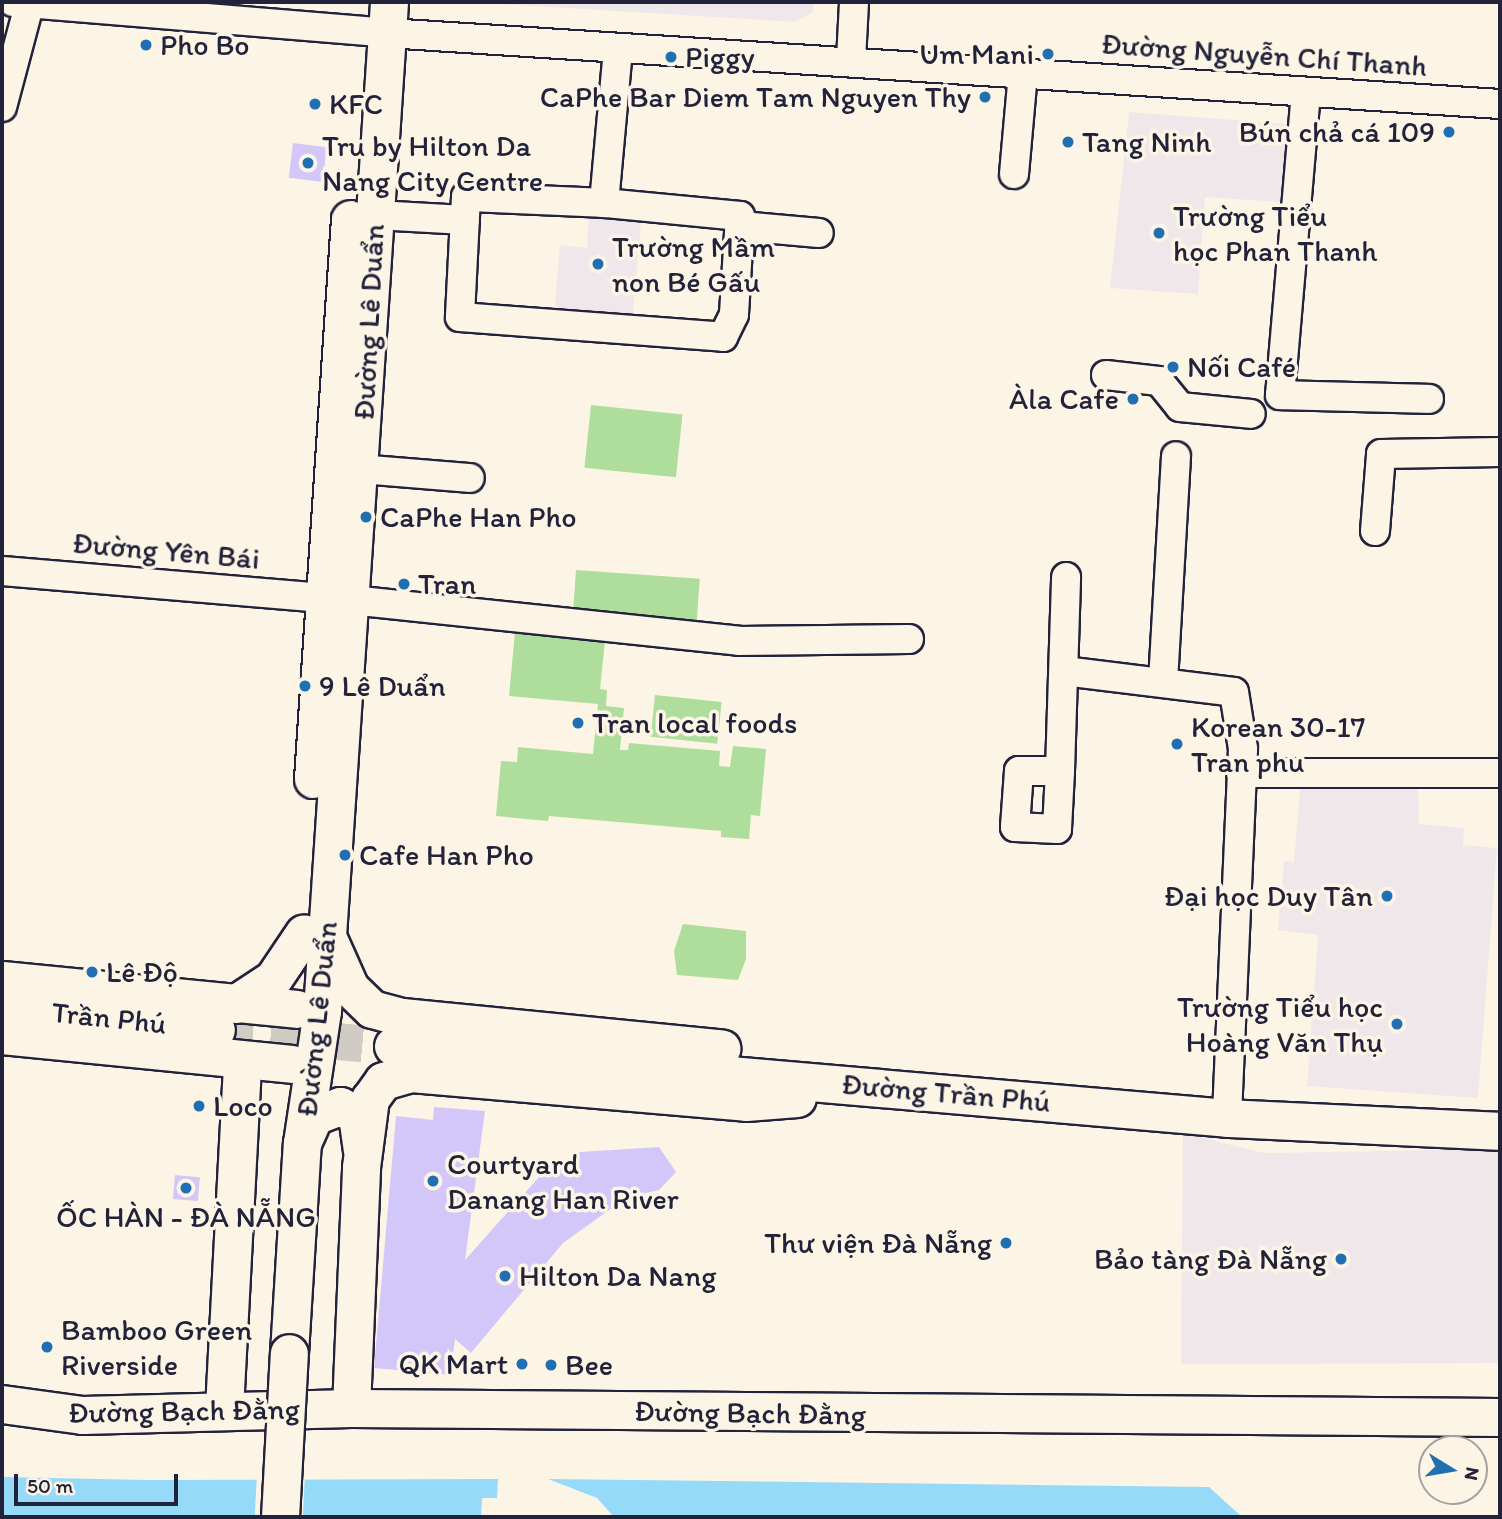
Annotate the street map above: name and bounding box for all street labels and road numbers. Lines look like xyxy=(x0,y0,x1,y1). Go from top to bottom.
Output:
street label: Đường Nguyễn Chí Thanh xyxy=(1100,26,1428,84)
street label: Đường Lê Duẩn xyxy=(346,222,392,422)
street label: Đường Yên Bái xyxy=(71,525,261,577)
street label: Đường Lê Duẩn xyxy=(289,919,345,1119)
street label: Trần Phú xyxy=(50,994,168,1042)
street label: Đường Trần Phú xyxy=(841,1066,1051,1120)
street label: Đường Bạch Đằng xyxy=(68,1391,300,1431)
street label: Đường Bạch Đằng xyxy=(634,1393,866,1433)

